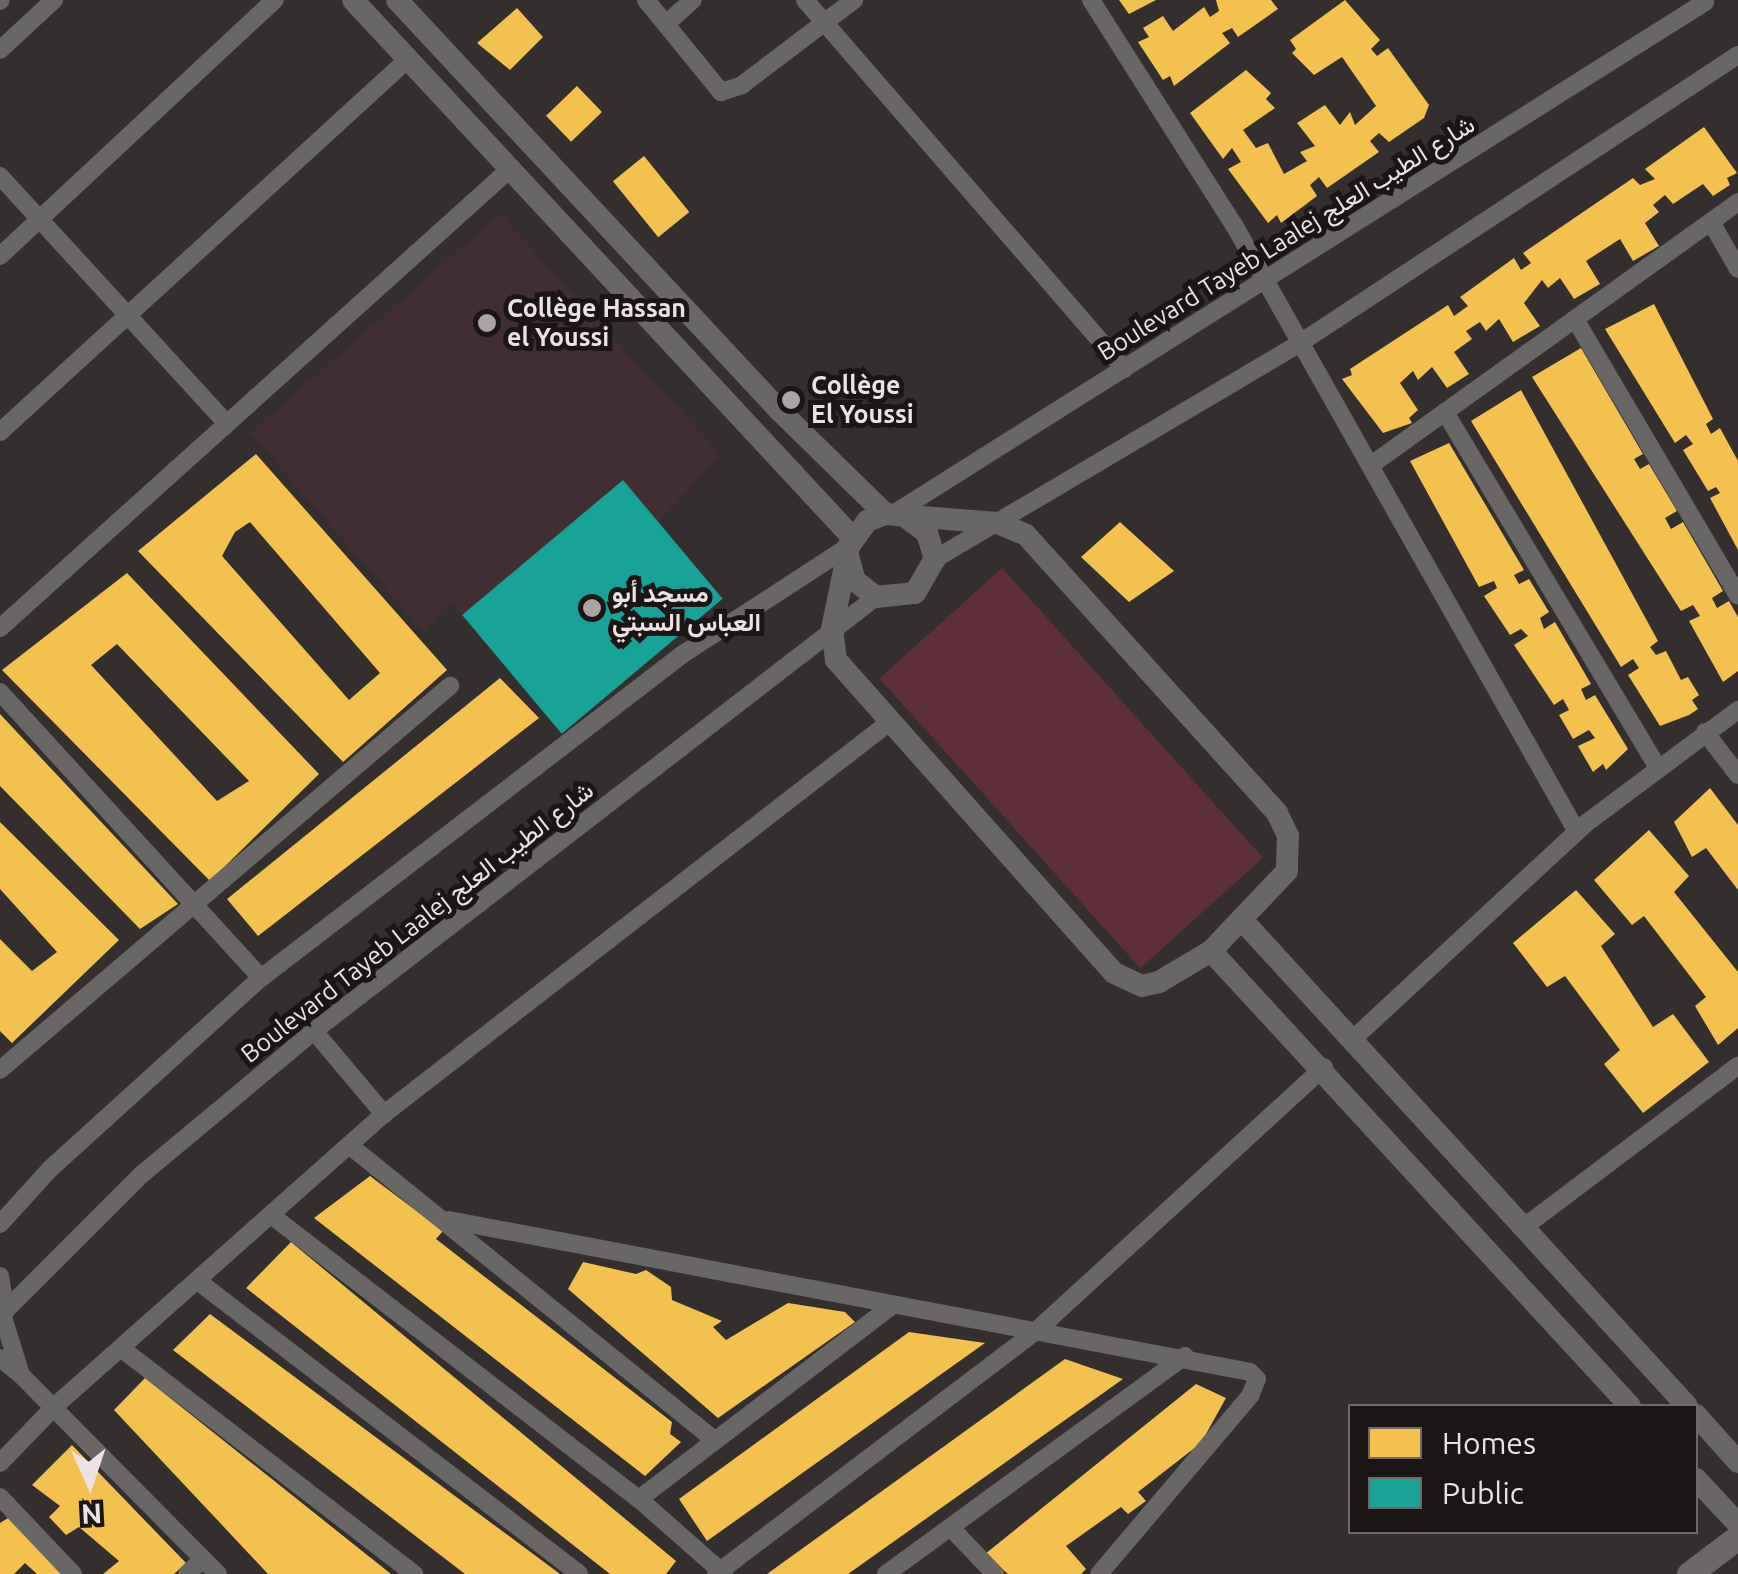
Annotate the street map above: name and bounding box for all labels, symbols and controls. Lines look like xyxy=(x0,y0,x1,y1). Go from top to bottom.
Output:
street label: Boulevard Tayeb Laalej شارع الطيب العلج xyxy=(1092,109,1480,367)
place label: Collège Hassan el Youssi xyxy=(507,294,686,353)
marker: Collège Hassan el Youssi xyxy=(476,312,498,334)
place label: Collège El Youssi xyxy=(811,371,914,430)
marker: Collège El Youssi xyxy=(780,389,802,411)
place label: مسجد أبو العباس السبتي xyxy=(612,579,761,638)
marker: مسجد أبو العباس السبتي xyxy=(581,597,603,619)
street label: Boulevard Tayeb Laalej شارع الطيب العلج xyxy=(235,775,599,1069)
legend xyxy=(1348,1404,1698,1534)
text: Homes xyxy=(1442,1426,1536,1460)
north arrow xyxy=(40,1434,140,1534)
text: Public xyxy=(1442,1476,1524,1510)
text: N xyxy=(80,1498,103,1530)

